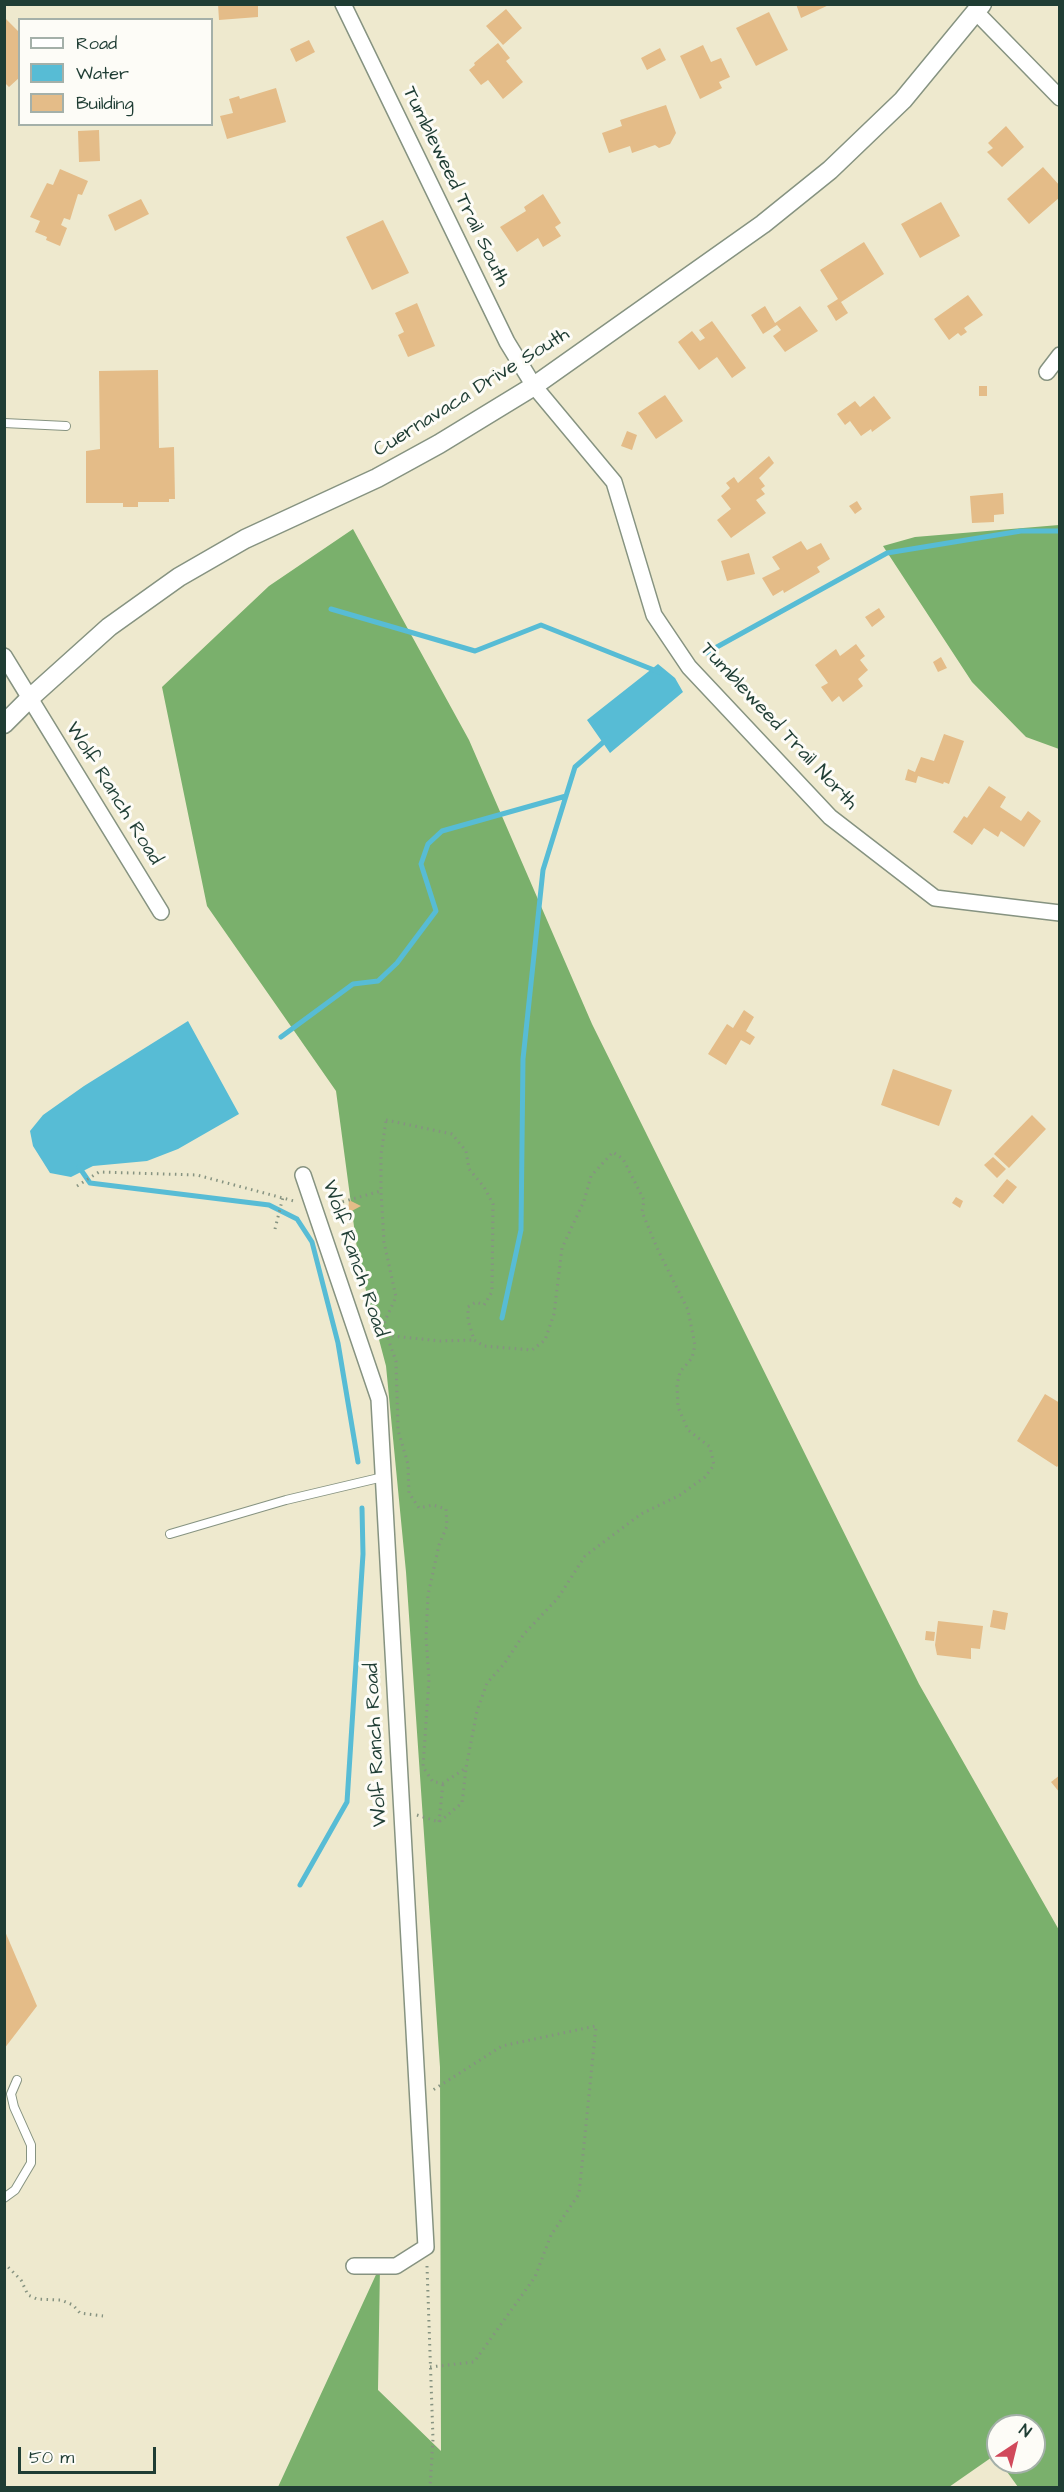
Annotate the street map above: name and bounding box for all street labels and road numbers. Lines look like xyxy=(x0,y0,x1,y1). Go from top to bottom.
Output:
street label: Tumbleweed Trail South xyxy=(396,83,514,291)
street label: Cuernavaca Drive South xyxy=(370,323,574,463)
street label: Tumbleweed Trail North xyxy=(694,638,862,816)
street label: Wolf Ranch Road xyxy=(59,718,167,870)
street label: Wolf Ranch Road xyxy=(316,1178,392,1340)
street label: Wolf Ranch Road xyxy=(361,1662,393,1828)

